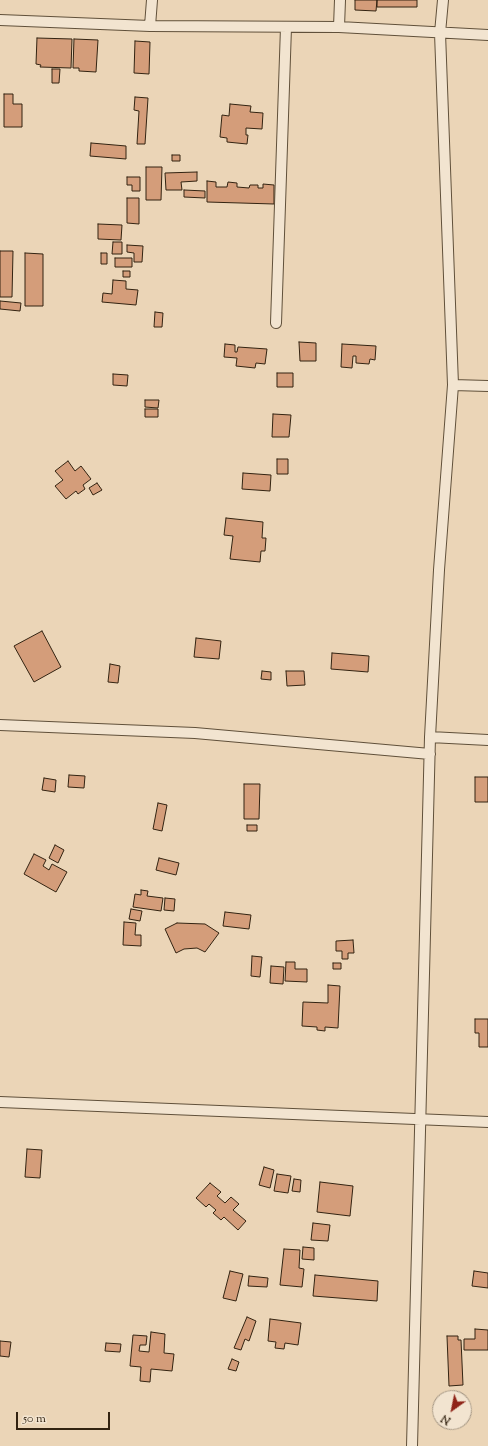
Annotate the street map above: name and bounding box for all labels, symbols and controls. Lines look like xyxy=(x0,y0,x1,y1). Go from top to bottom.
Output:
north arrow xyxy=(432,1390,472,1430)
scale bar xyxy=(18,1404,112,1430)
text: 50 m xyxy=(23,1410,46,1428)
text: N xyxy=(438,1410,454,1428)

